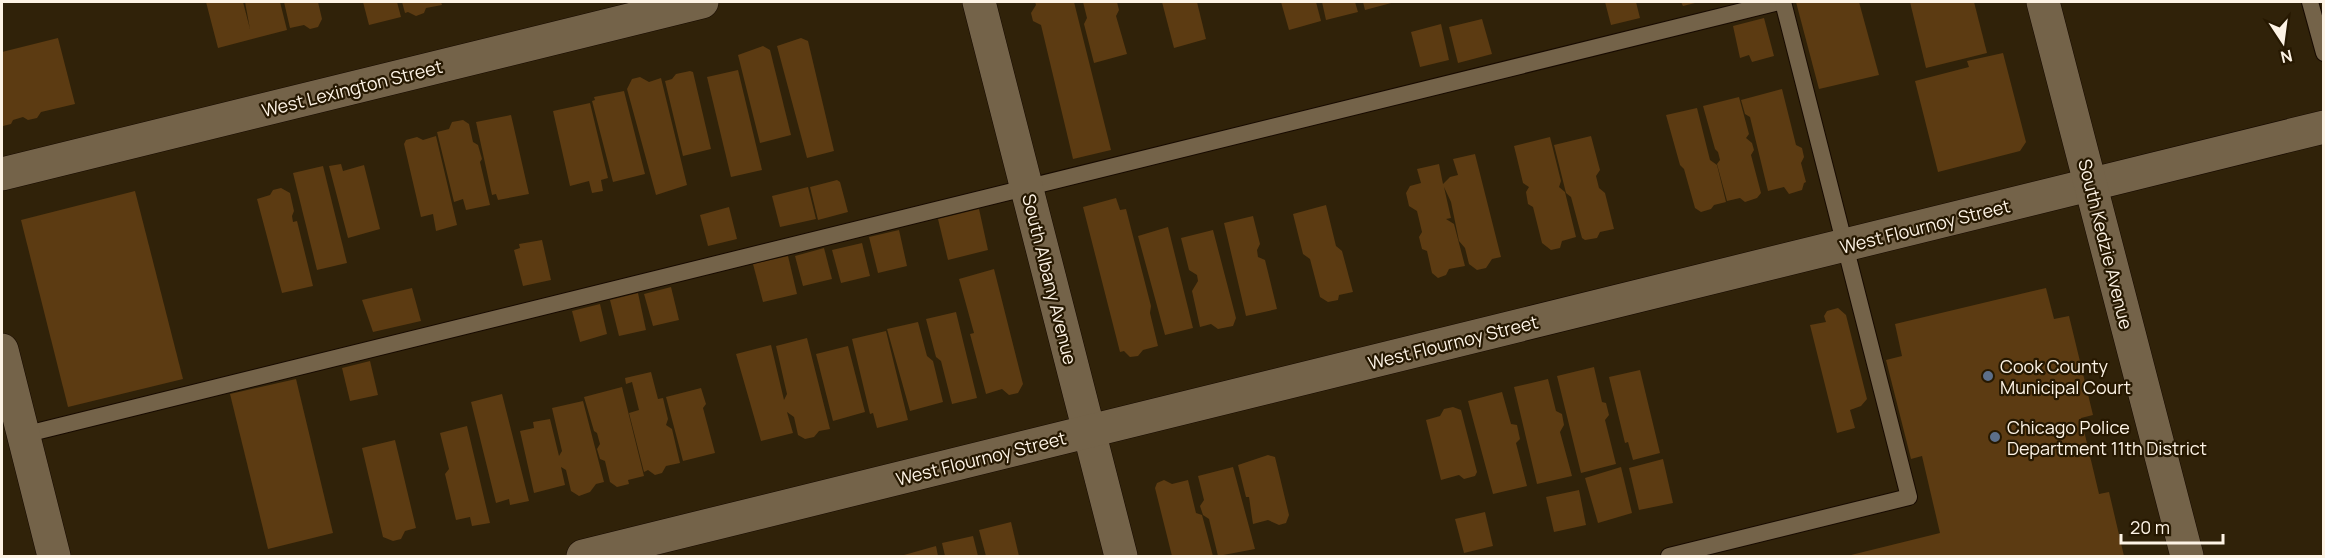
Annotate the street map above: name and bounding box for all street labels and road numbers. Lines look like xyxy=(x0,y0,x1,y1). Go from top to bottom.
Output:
street label: West Lexington Street xyxy=(259,54,445,122)
street label: South Kedzie Avenue xyxy=(2073,156,2139,332)
street label: South Albany Avenue xyxy=(1017,191,1083,367)
street label: West Flournoy Street xyxy=(1837,193,2013,259)
street label: West Flournoy Street xyxy=(1365,309,1541,375)
street label: West Flournoy Street xyxy=(893,425,1069,491)

